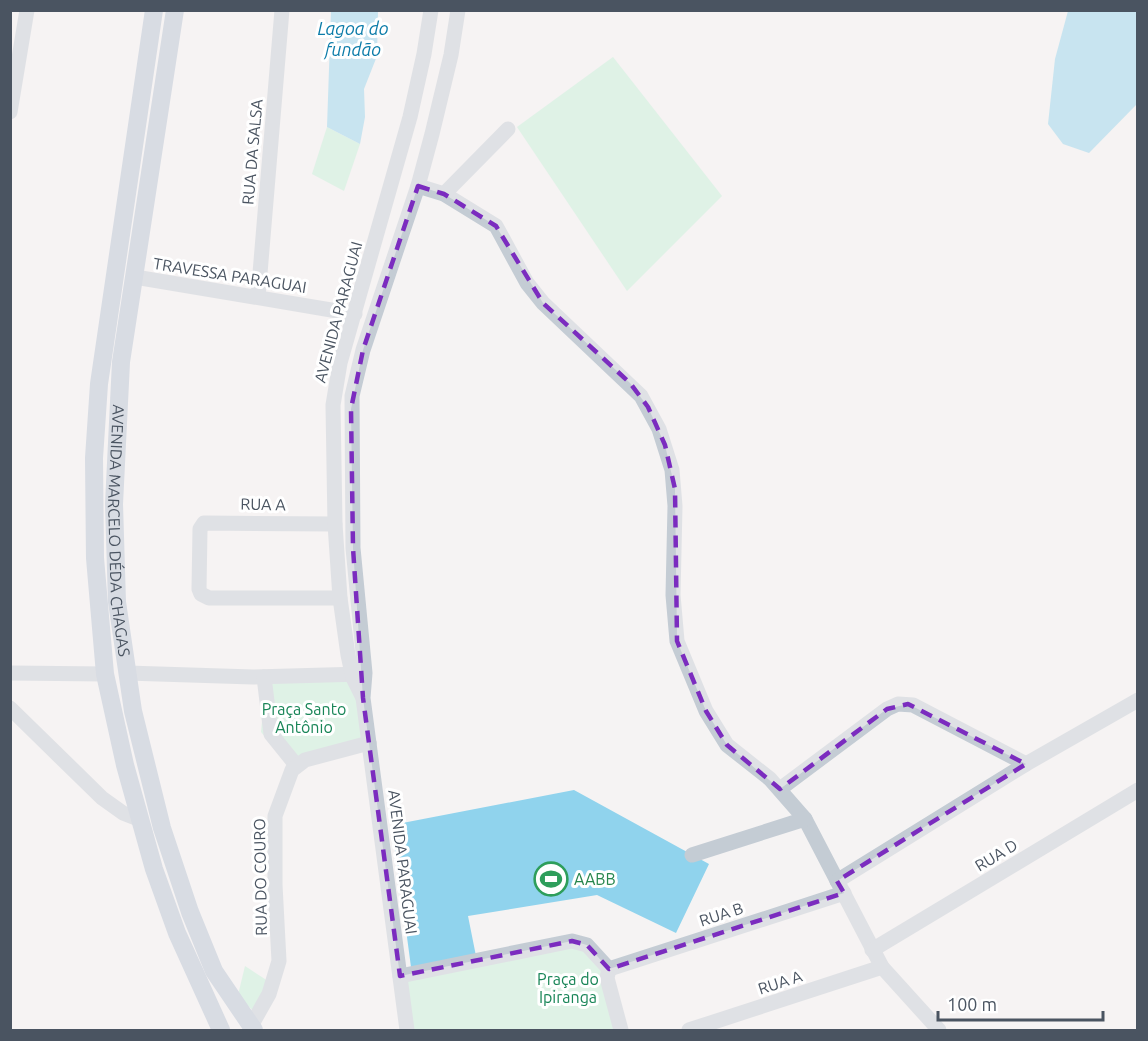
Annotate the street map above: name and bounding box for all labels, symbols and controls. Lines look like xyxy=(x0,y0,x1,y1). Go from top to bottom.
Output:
water label: Lagoa do fundão xyxy=(317,18,389,60)
street label: RUA DA SALSA xyxy=(238,98,266,206)
street label: AVENIDA PARAGUAI xyxy=(310,239,366,385)
street label: TRAVESSA PARAGUAI xyxy=(152,254,308,296)
street label: AVENIDA MARCELO DÉDA CHAGAS xyxy=(105,404,134,658)
street label: RUA A xyxy=(240,495,286,513)
park label: Praça Santo Antônio xyxy=(262,700,346,736)
street label: AVENIDA PARAGUAI xyxy=(385,789,421,935)
street label: RUA DO COURO xyxy=(250,818,270,936)
street label: RUA D xyxy=(972,835,1020,875)
sports icon: AABB xyxy=(533,861,569,897)
place label: AABB xyxy=(574,870,616,888)
street label: RUA B xyxy=(697,898,745,930)
street label: RUA A xyxy=(756,966,805,998)
park label: Praça do Ipiranga xyxy=(537,970,599,1006)
scale bar xyxy=(938,984,1103,1022)
text: 100 m xyxy=(947,994,997,1014)

